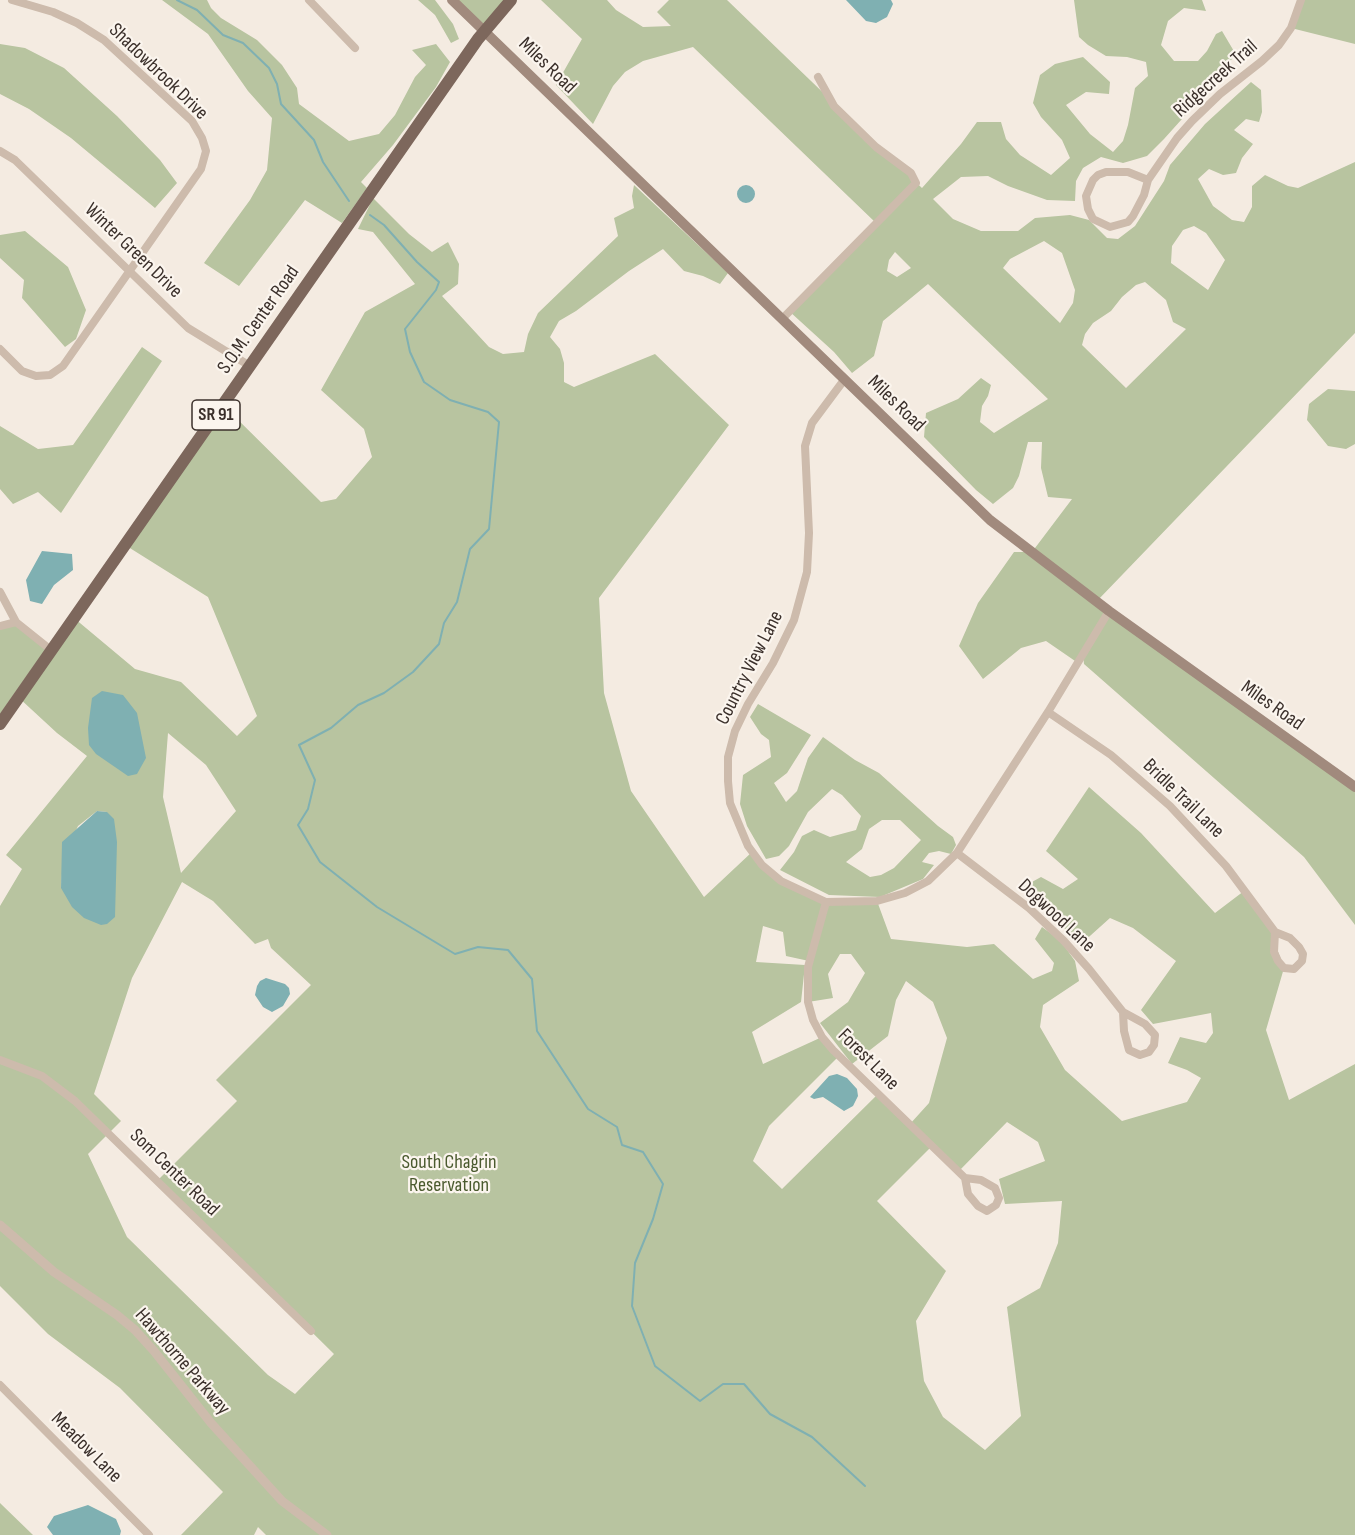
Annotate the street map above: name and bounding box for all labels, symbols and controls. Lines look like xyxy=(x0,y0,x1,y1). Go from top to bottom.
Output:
street label: Shadowbrook Drive xyxy=(103,19,213,125)
street label: Miles Road xyxy=(513,33,581,99)
street label: Ridgecreek Trail xyxy=(1169,35,1263,123)
street label: Winter Green Drive xyxy=(79,198,187,304)
street label: S.O.M. Center Road xyxy=(213,261,305,379)
street label: Miles Road xyxy=(862,371,930,437)
road number: SR 91 xyxy=(192,400,240,430)
street label: Country View Lane xyxy=(711,607,789,729)
street label: Miles Road xyxy=(1236,676,1308,736)
street label: Bridle Trail Lane xyxy=(1137,754,1229,844)
street label: Dogwood Lane xyxy=(1012,874,1100,958)
street label: Forest Lane xyxy=(832,1024,904,1096)
street label: Som Center Road xyxy=(124,1124,224,1222)
park label: South Chagrin Reservation xyxy=(401,1151,497,1198)
street label: Hawthorne Parkway xyxy=(129,1304,235,1420)
street label: Meadow Lane xyxy=(46,1408,126,1488)

